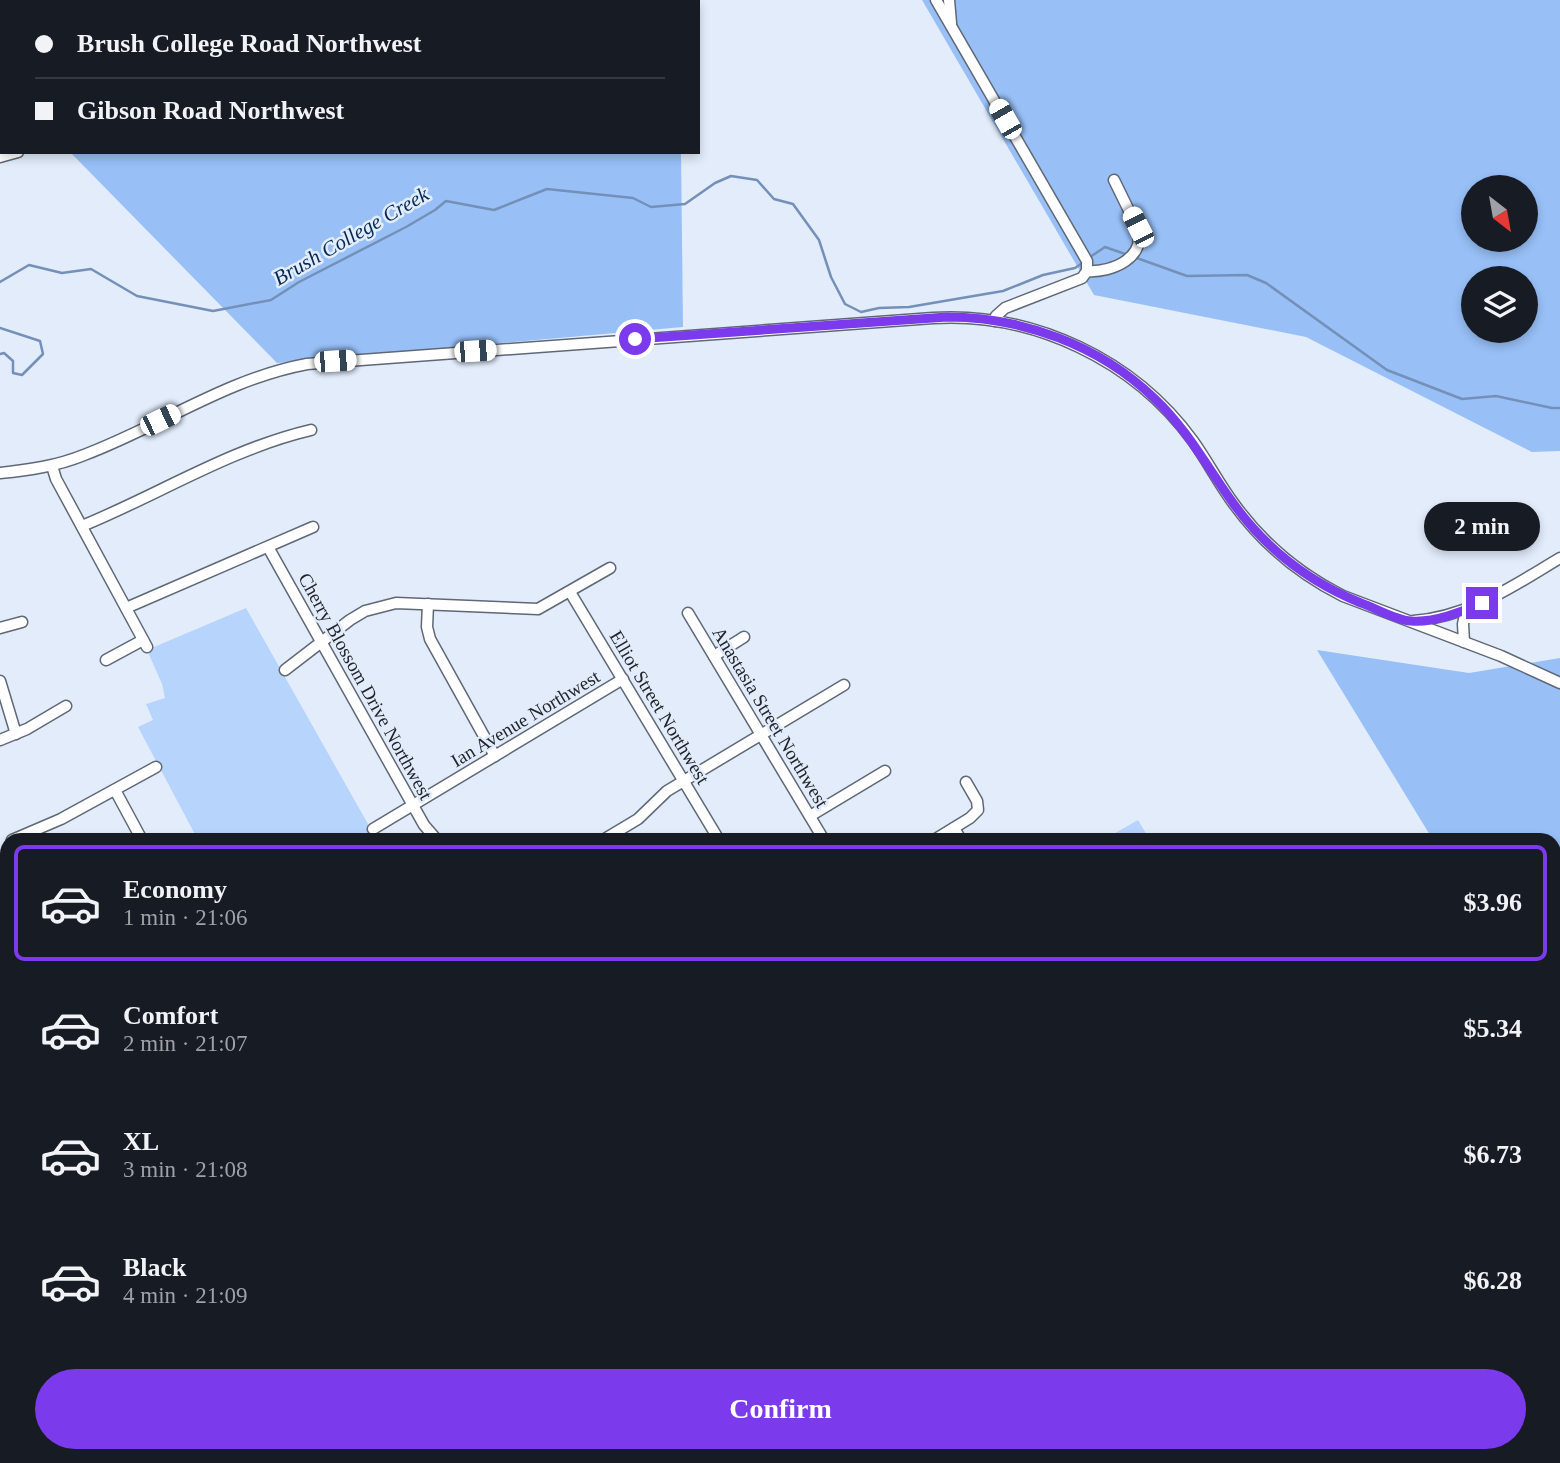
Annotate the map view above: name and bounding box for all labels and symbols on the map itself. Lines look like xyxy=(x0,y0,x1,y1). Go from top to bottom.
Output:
car xyxy=(986,96,1025,142)
north arrow xyxy=(1461,175,1538,252)
water label: Brush College Creek xyxy=(269,181,434,290)
car xyxy=(1120,204,1157,250)
route start xyxy=(619,323,651,355)
car xyxy=(454,339,497,363)
car xyxy=(314,349,357,373)
car xyxy=(137,401,184,439)
callout: 2 min xyxy=(1424,502,1540,550)
street label: Cherry Blossom Drive Northwest xyxy=(294,569,437,804)
route end xyxy=(1466,587,1498,619)
street label: Anastasia Street Northwest xyxy=(708,623,833,812)
street label: Elliot Street Northwest xyxy=(605,627,714,788)
street label: Ian Avenue Northwest xyxy=(447,665,604,771)

